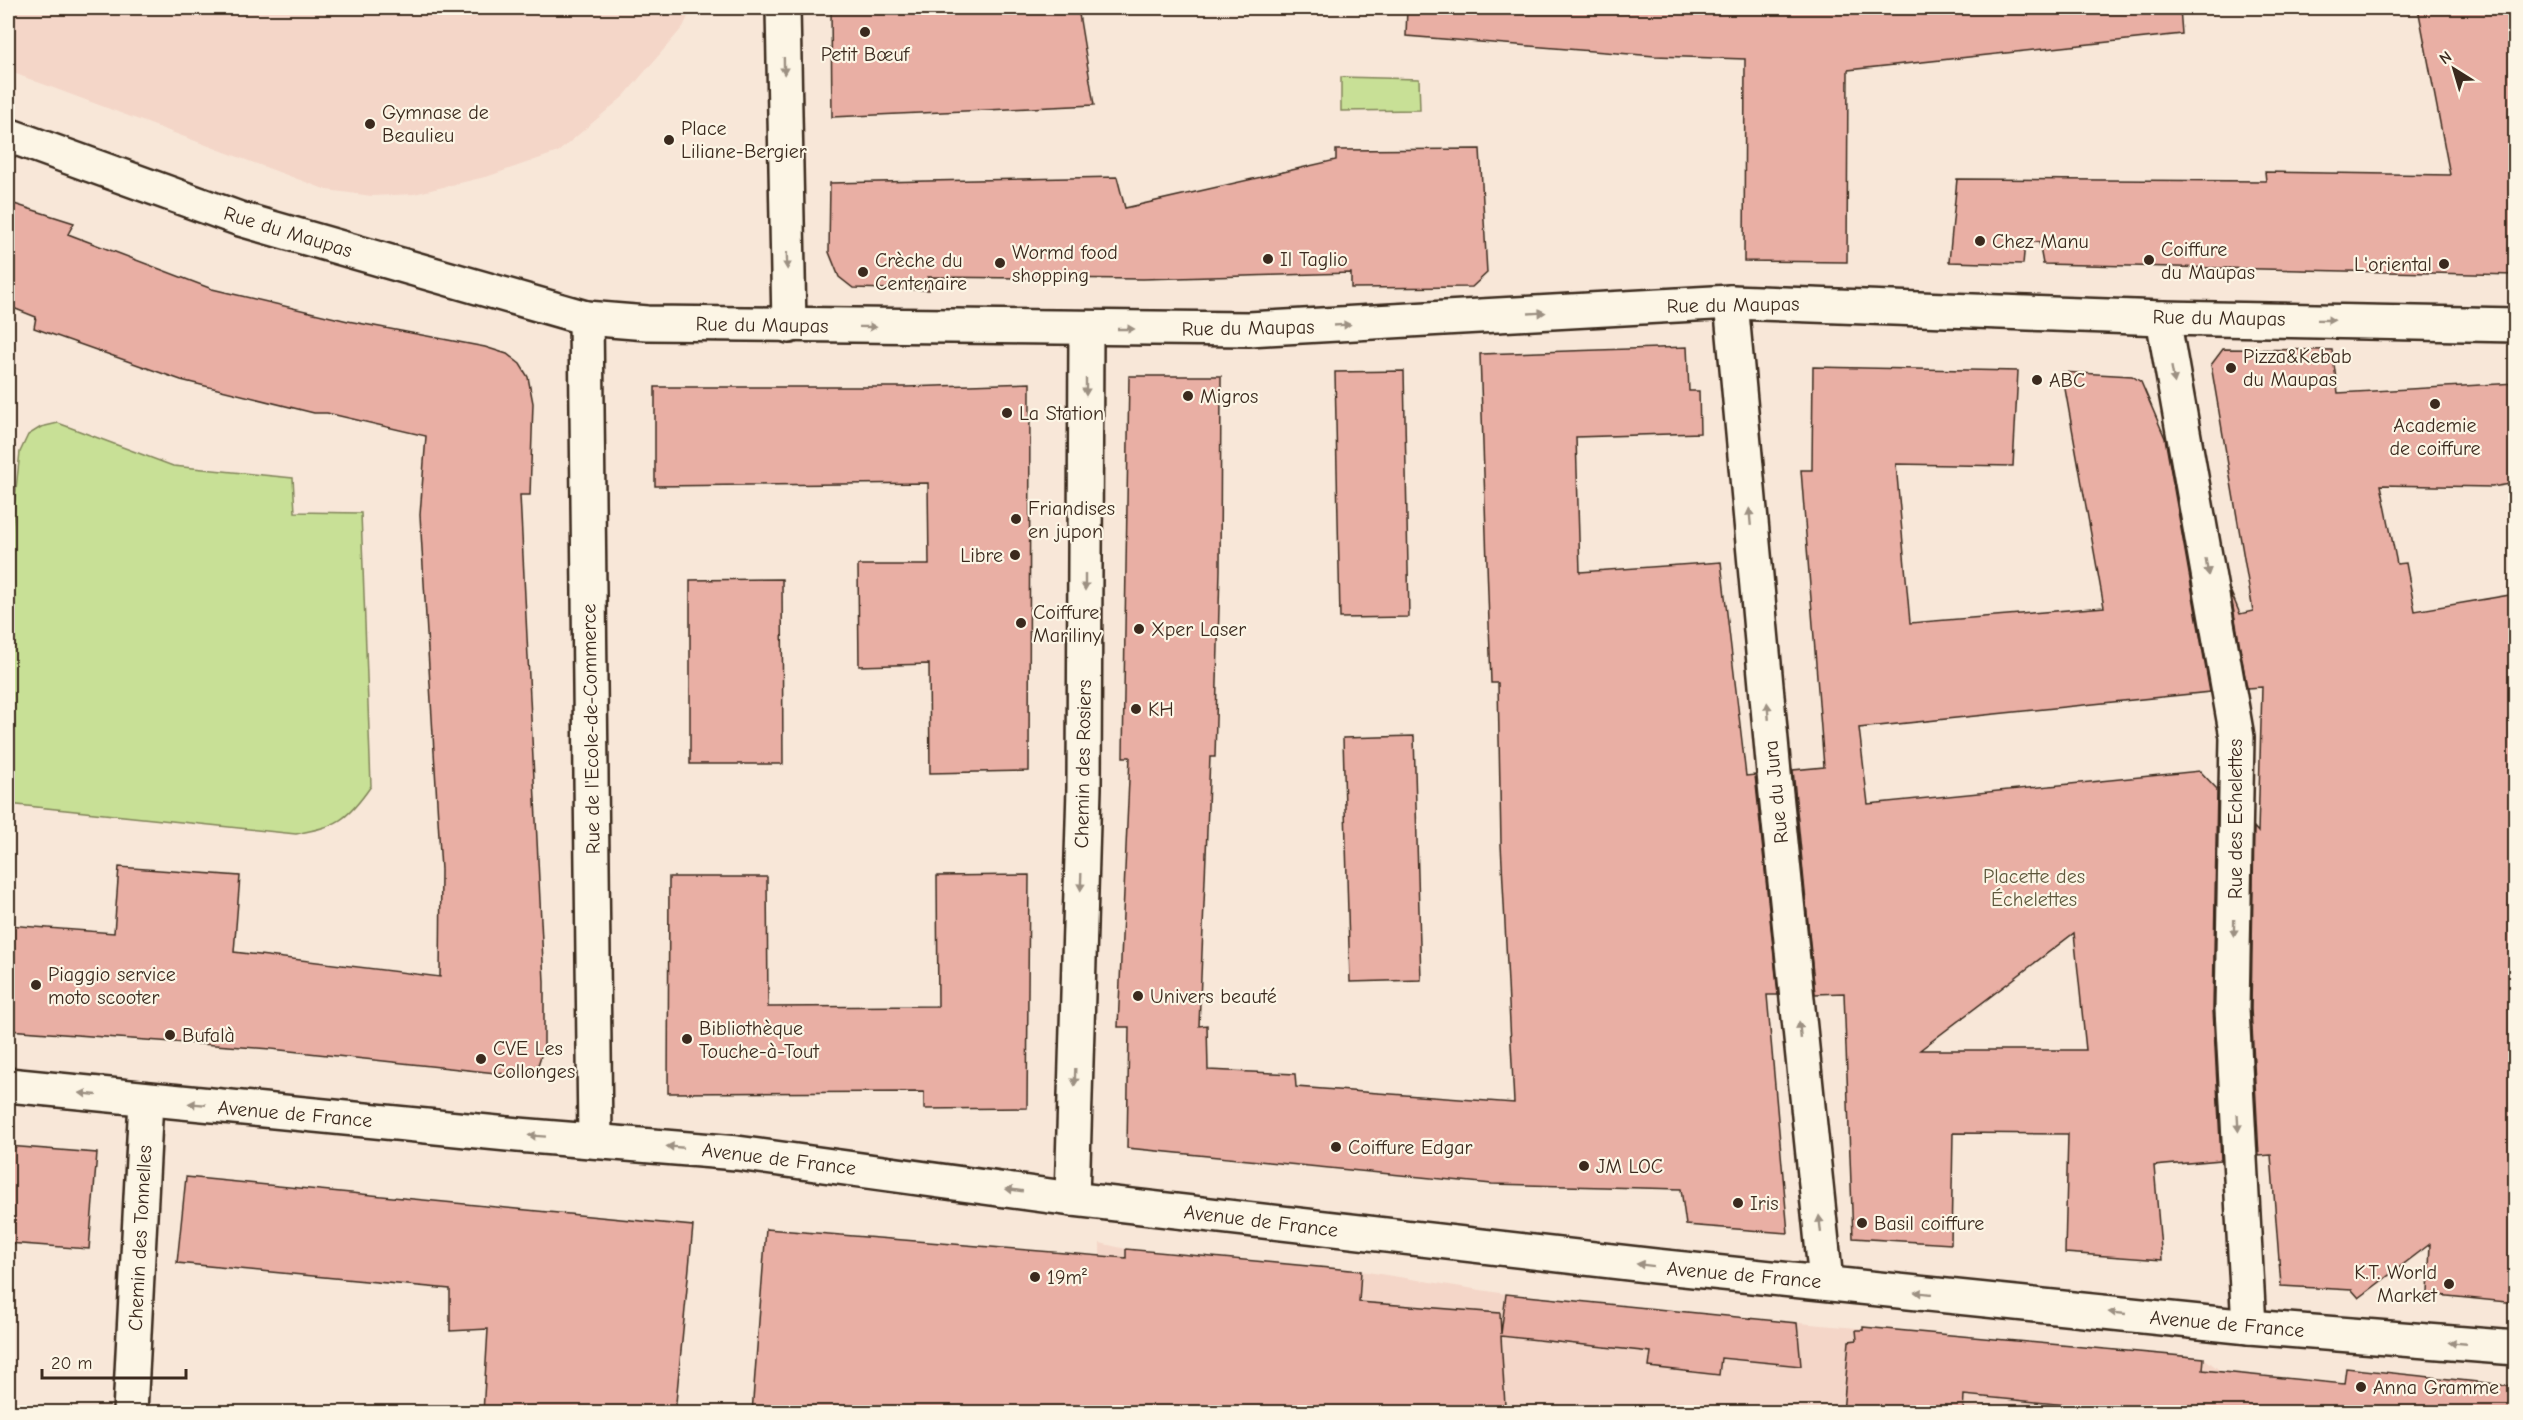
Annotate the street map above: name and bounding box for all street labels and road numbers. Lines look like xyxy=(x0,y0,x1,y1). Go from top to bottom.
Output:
street label: Rue du Maupas xyxy=(221,202,355,262)
street label: Rue du Maupas xyxy=(1666,292,1800,318)
street label: Rue du Maupas xyxy=(2152,305,2286,331)
street label: Rue du Maupas xyxy=(695,312,829,338)
street label: Rue du Maupas xyxy=(1181,315,1315,341)
street label: Rue de l'Ecole-de-Commerce xyxy=(577,603,605,855)
street label: Chemin des Rosiers xyxy=(1070,679,1096,849)
street label: Rue du Jura xyxy=(1759,739,1793,845)
street label: Rue des Echelettes xyxy=(2224,739,2247,899)
street label: Avenue de France xyxy=(217,1096,373,1132)
street label: Avenue de France xyxy=(701,1138,857,1180)
street label: Chemin des Tonnelles xyxy=(124,1145,156,1331)
street label: Avenue de France xyxy=(1183,1200,1339,1242)
street label: Avenue de France xyxy=(1666,1257,1822,1293)
street label: Avenue de France xyxy=(2149,1306,2305,1342)

